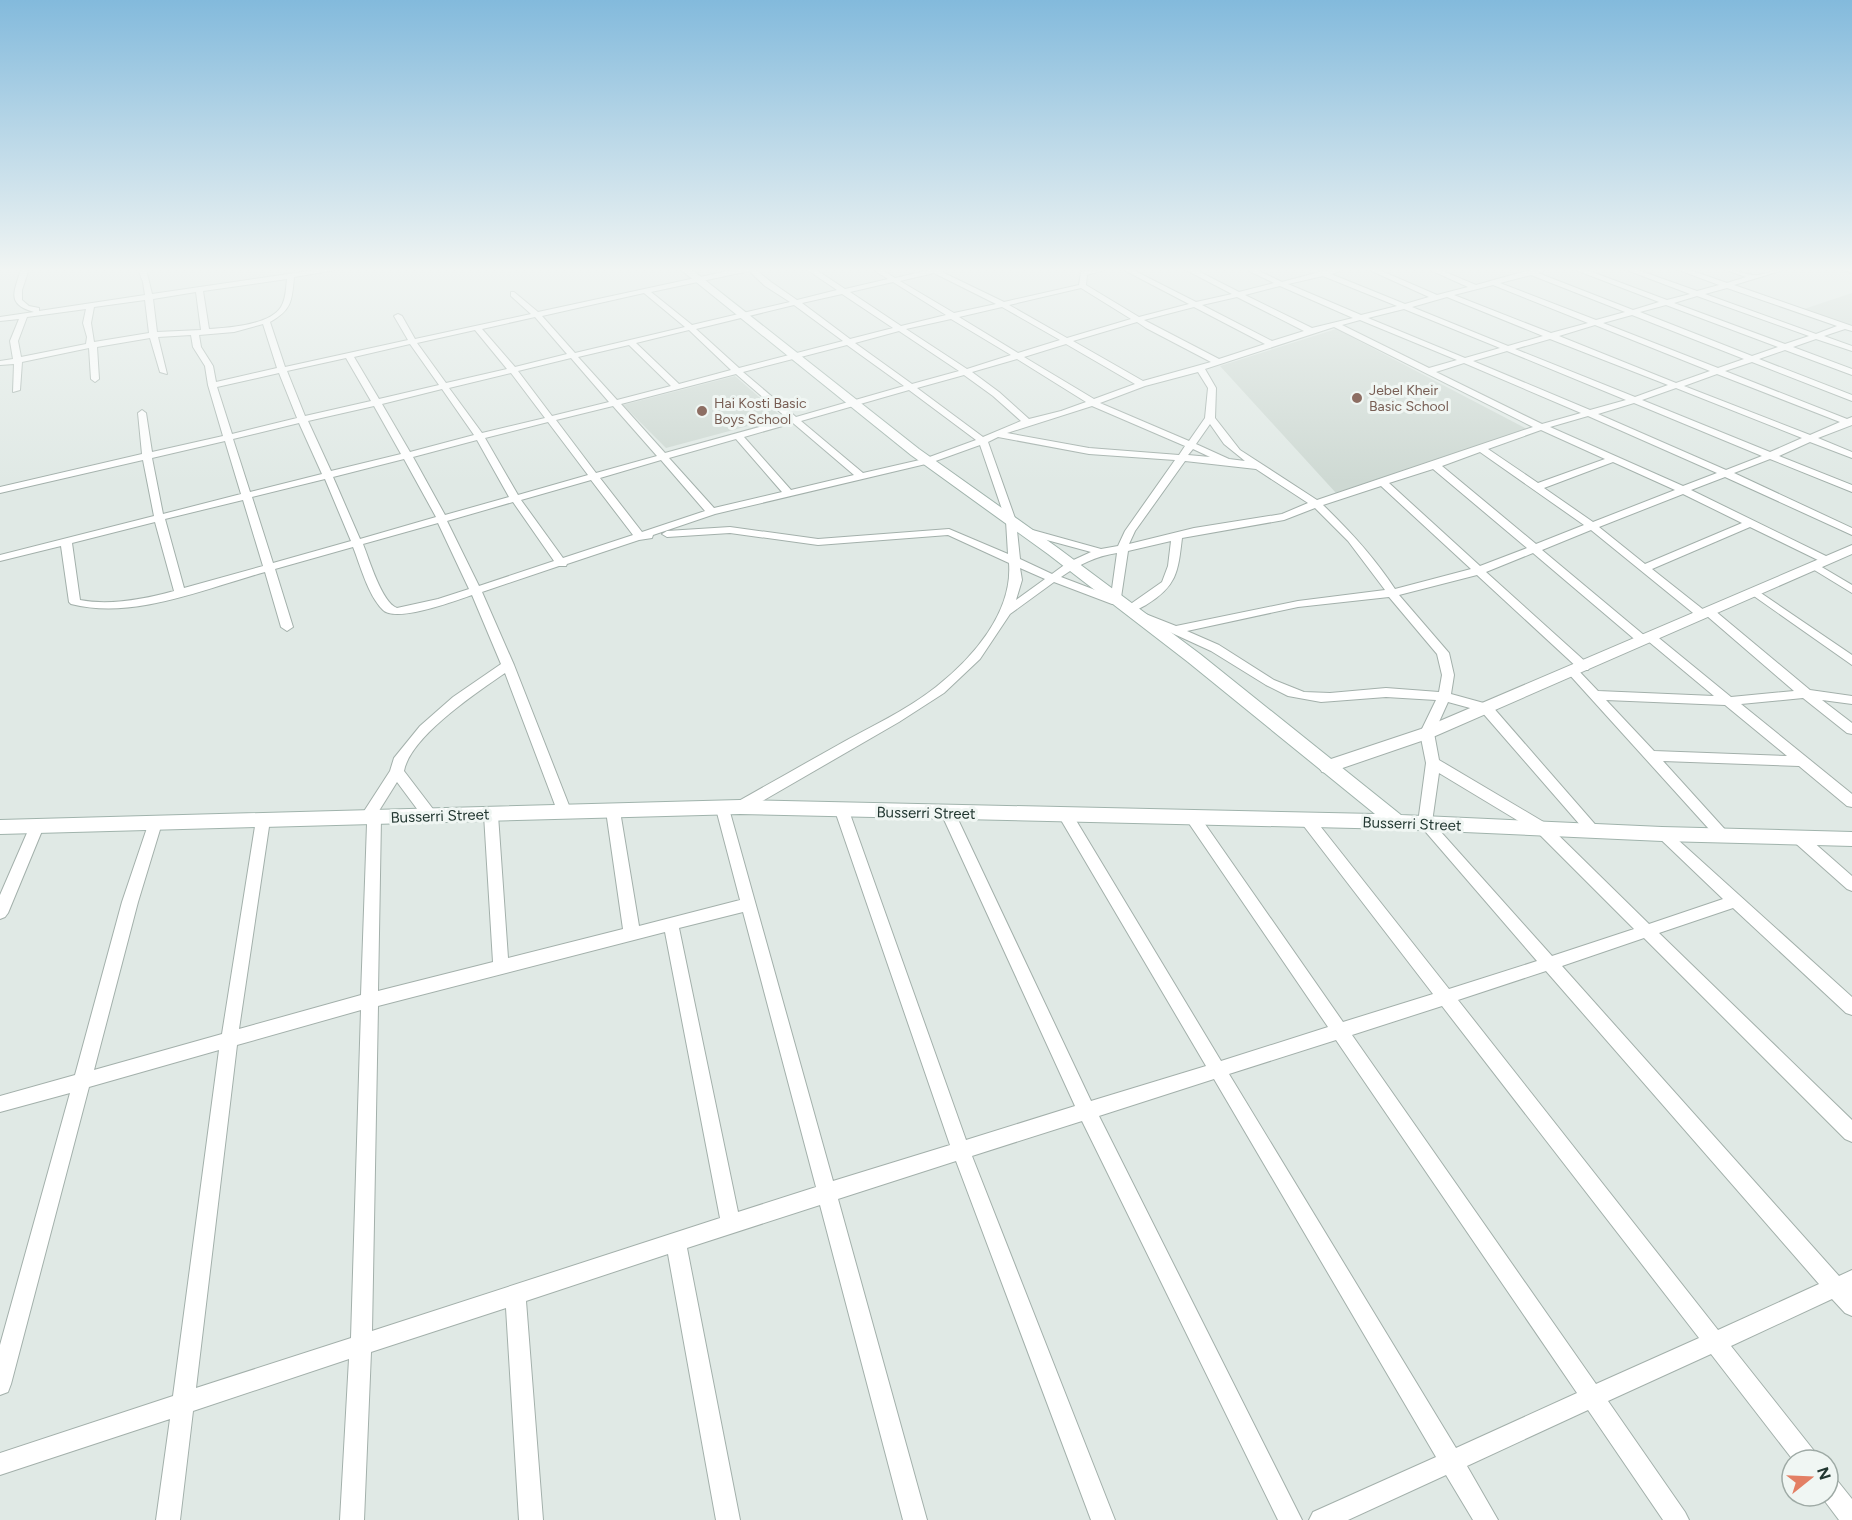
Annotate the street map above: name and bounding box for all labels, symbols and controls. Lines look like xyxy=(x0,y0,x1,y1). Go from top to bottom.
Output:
place label: Jebel Kheir Basic School xyxy=(1369,382,1449,415)
marker: Jebel Kheir Basic School xyxy=(1350,391,1364,405)
place label: Hai Kosti Basic Boys School xyxy=(714,395,807,428)
marker: Hai Kosti Basic Boys School xyxy=(695,404,709,418)
street label: Busserri Street xyxy=(876,803,976,823)
street label: Busserri Street xyxy=(390,805,490,827)
street label: Busserri Street xyxy=(1362,813,1462,835)
north arrow xyxy=(1780,1448,1840,1508)
text: N xyxy=(1813,1465,1835,1482)

